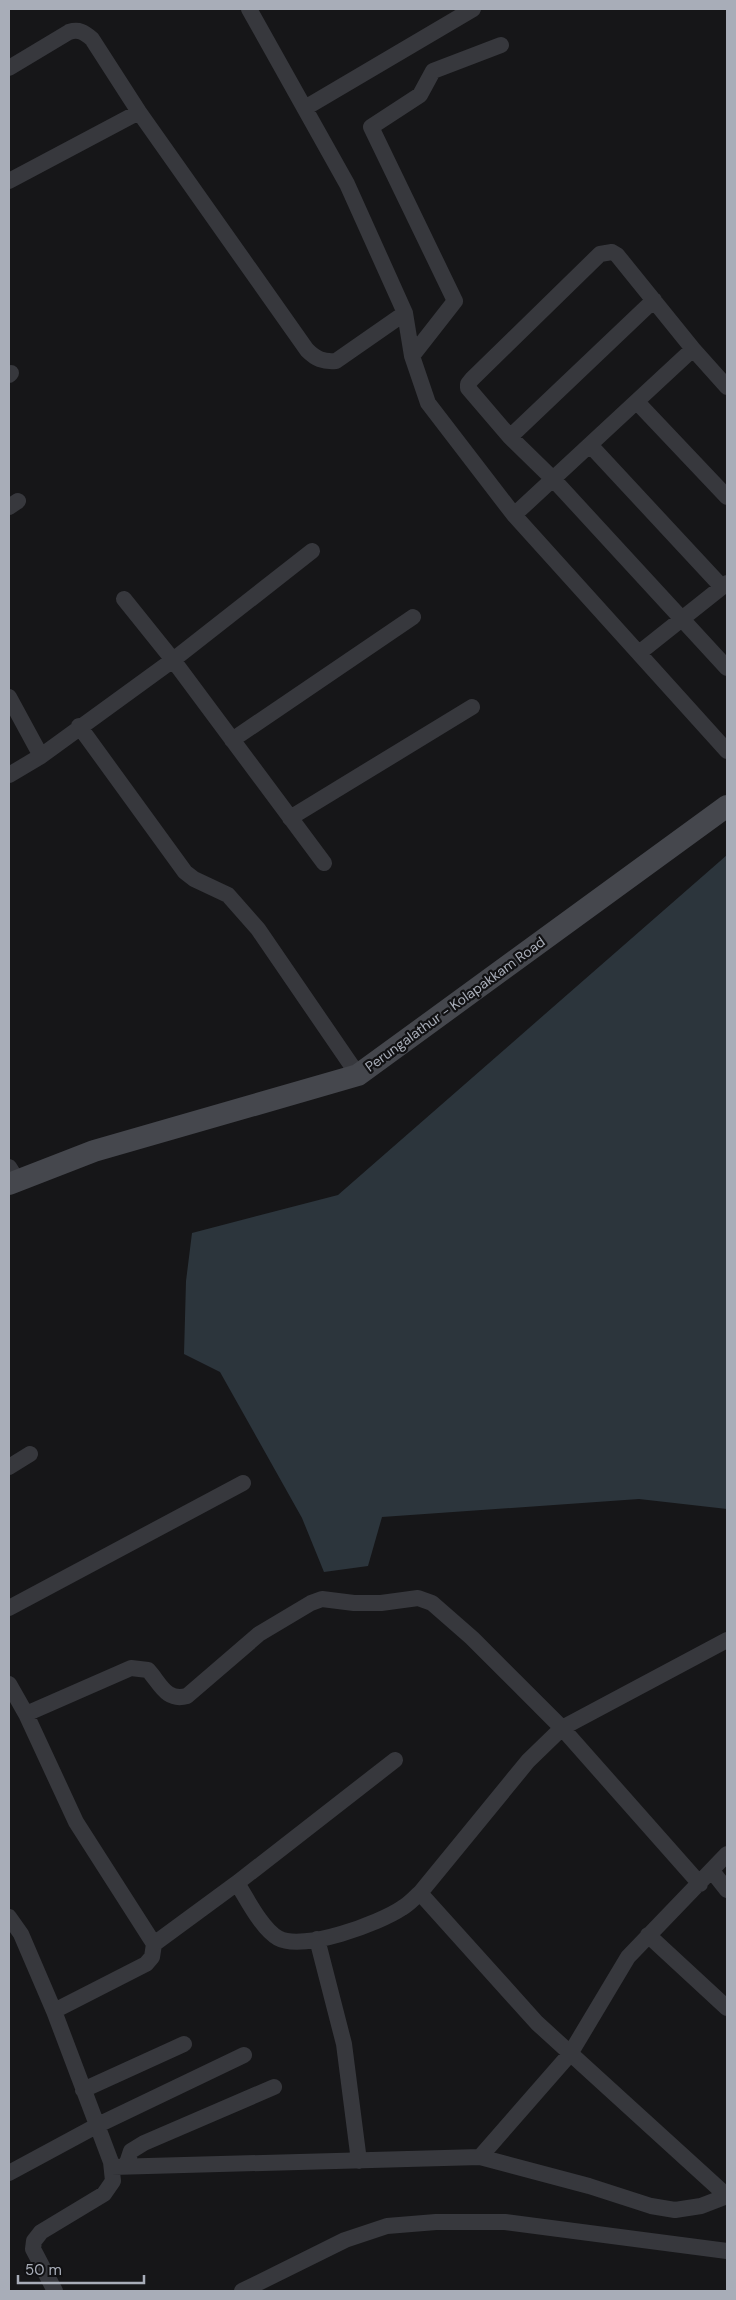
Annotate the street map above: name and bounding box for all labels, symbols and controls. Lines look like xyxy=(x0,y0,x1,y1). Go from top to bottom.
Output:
street label: Perungalathur - Kolapakkam Road xyxy=(361,933,549,1075)
scale bar xyxy=(18,2252,144,2284)
text: 50 m xyxy=(25,2260,62,2280)

